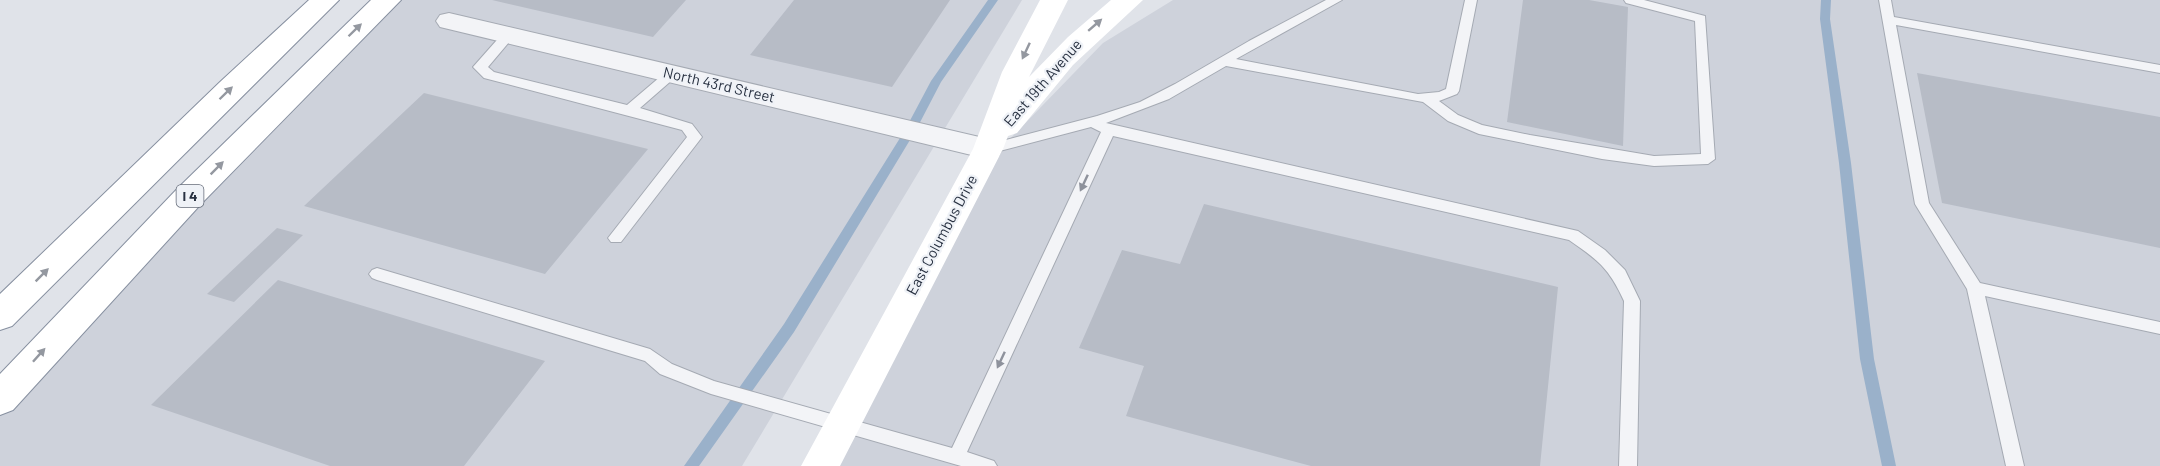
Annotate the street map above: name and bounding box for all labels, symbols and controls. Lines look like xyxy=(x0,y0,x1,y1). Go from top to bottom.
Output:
one-way arrow xyxy=(1087,19,1103,32)
one-way arrow xyxy=(347,24,361,38)
street label: East 19th Avenue xyxy=(999,35,1085,130)
one-way arrow xyxy=(1022,43,1031,60)
street label: North 43rd Street xyxy=(662,62,777,106)
one-way arrow xyxy=(218,87,232,101)
one-way arrow xyxy=(210,162,224,176)
street label: East Columbus Drive xyxy=(902,171,980,298)
one-way arrow xyxy=(1079,175,1088,192)
road number: I 4 xyxy=(176,185,204,207)
one-way arrow xyxy=(34,268,48,282)
one-way arrow xyxy=(32,348,45,363)
one-way arrow xyxy=(997,352,1006,369)

